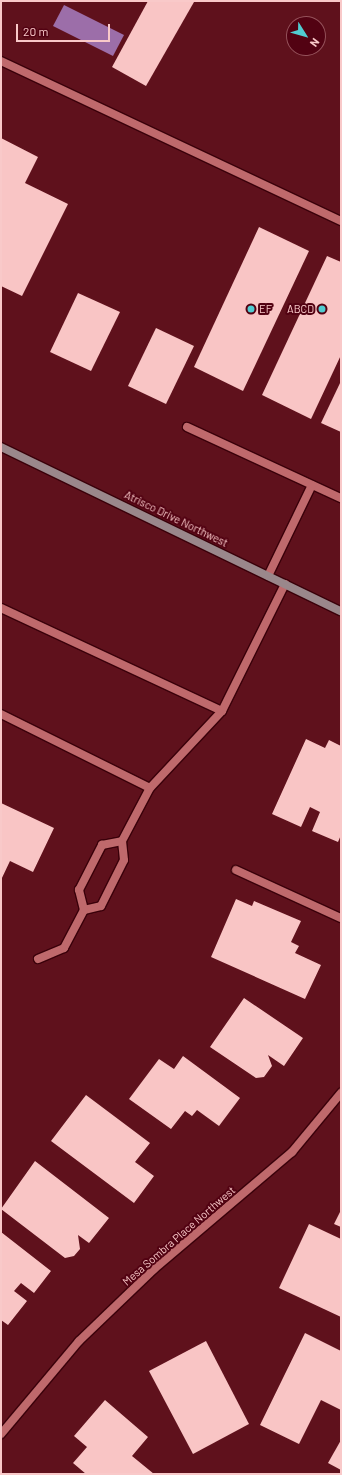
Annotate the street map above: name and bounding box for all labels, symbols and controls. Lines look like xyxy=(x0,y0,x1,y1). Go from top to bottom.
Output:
scale bar xyxy=(18,16,112,42)
north arrow xyxy=(286,16,326,56)
text: 20 m xyxy=(23,24,49,38)
text: N xyxy=(308,36,323,50)
place label: EF xyxy=(259,302,272,316)
place label: ABCD xyxy=(287,302,314,316)
marker: EF xyxy=(246,304,256,314)
marker: ABCD xyxy=(317,304,327,314)
street label: Atrisco Drive Northwest xyxy=(122,488,230,550)
street label: Mesa Sombra Place Northwest xyxy=(120,1184,238,1288)

